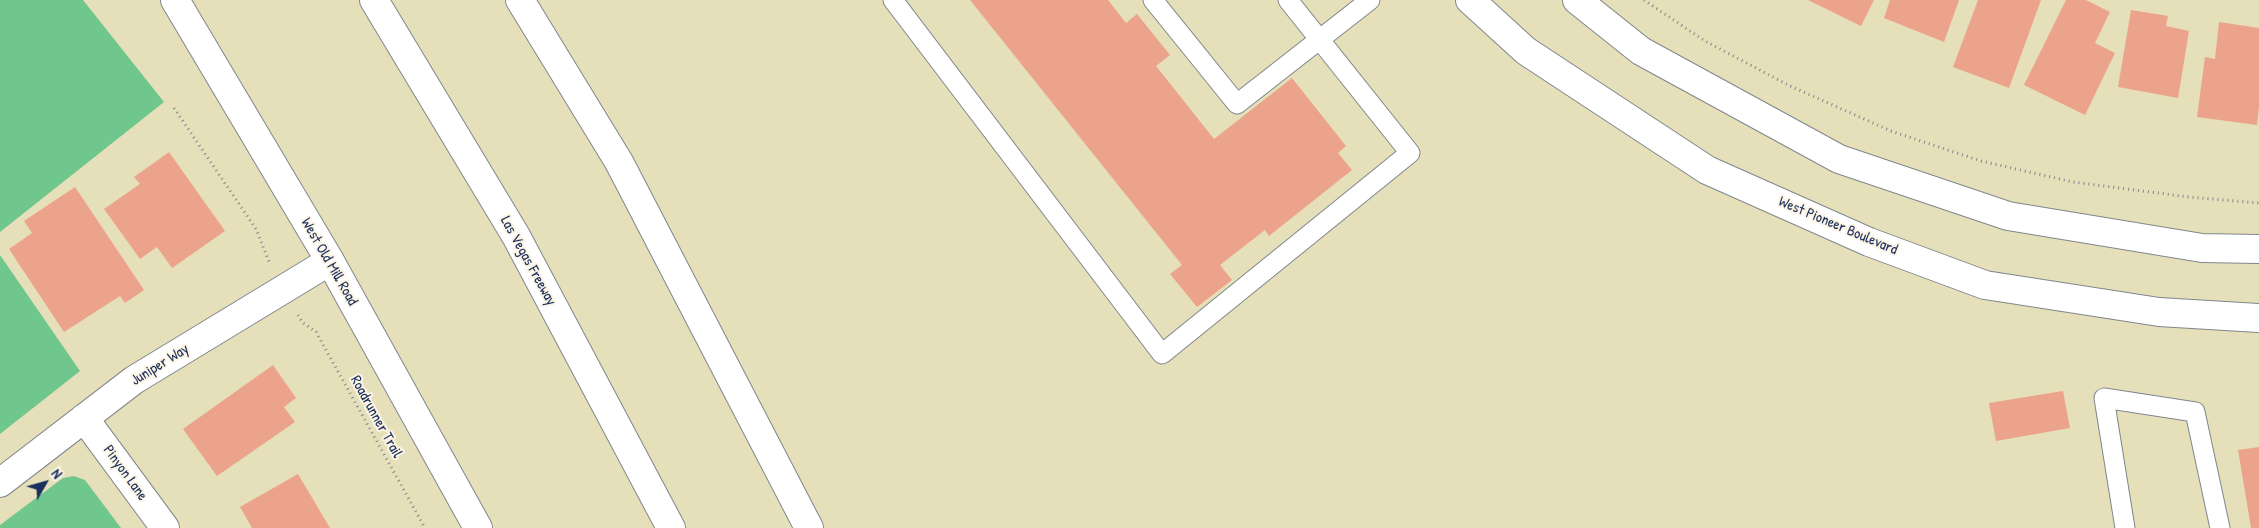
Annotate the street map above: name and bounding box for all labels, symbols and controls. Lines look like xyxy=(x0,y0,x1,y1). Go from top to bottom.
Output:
street label: West Pioneer Boulevard xyxy=(1776,193,1900,259)
street label: Las Vegas Freeway xyxy=(496,213,560,309)
street label: West Old Mill Road xyxy=(297,215,361,309)
street label: Juniper Way xyxy=(128,340,192,390)
street label: Roadrunner Trail xyxy=(346,373,406,461)
street label: Pinyon Lane xyxy=(99,442,151,504)
north arrow xyxy=(20,458,70,508)
text: N xyxy=(47,465,67,482)

